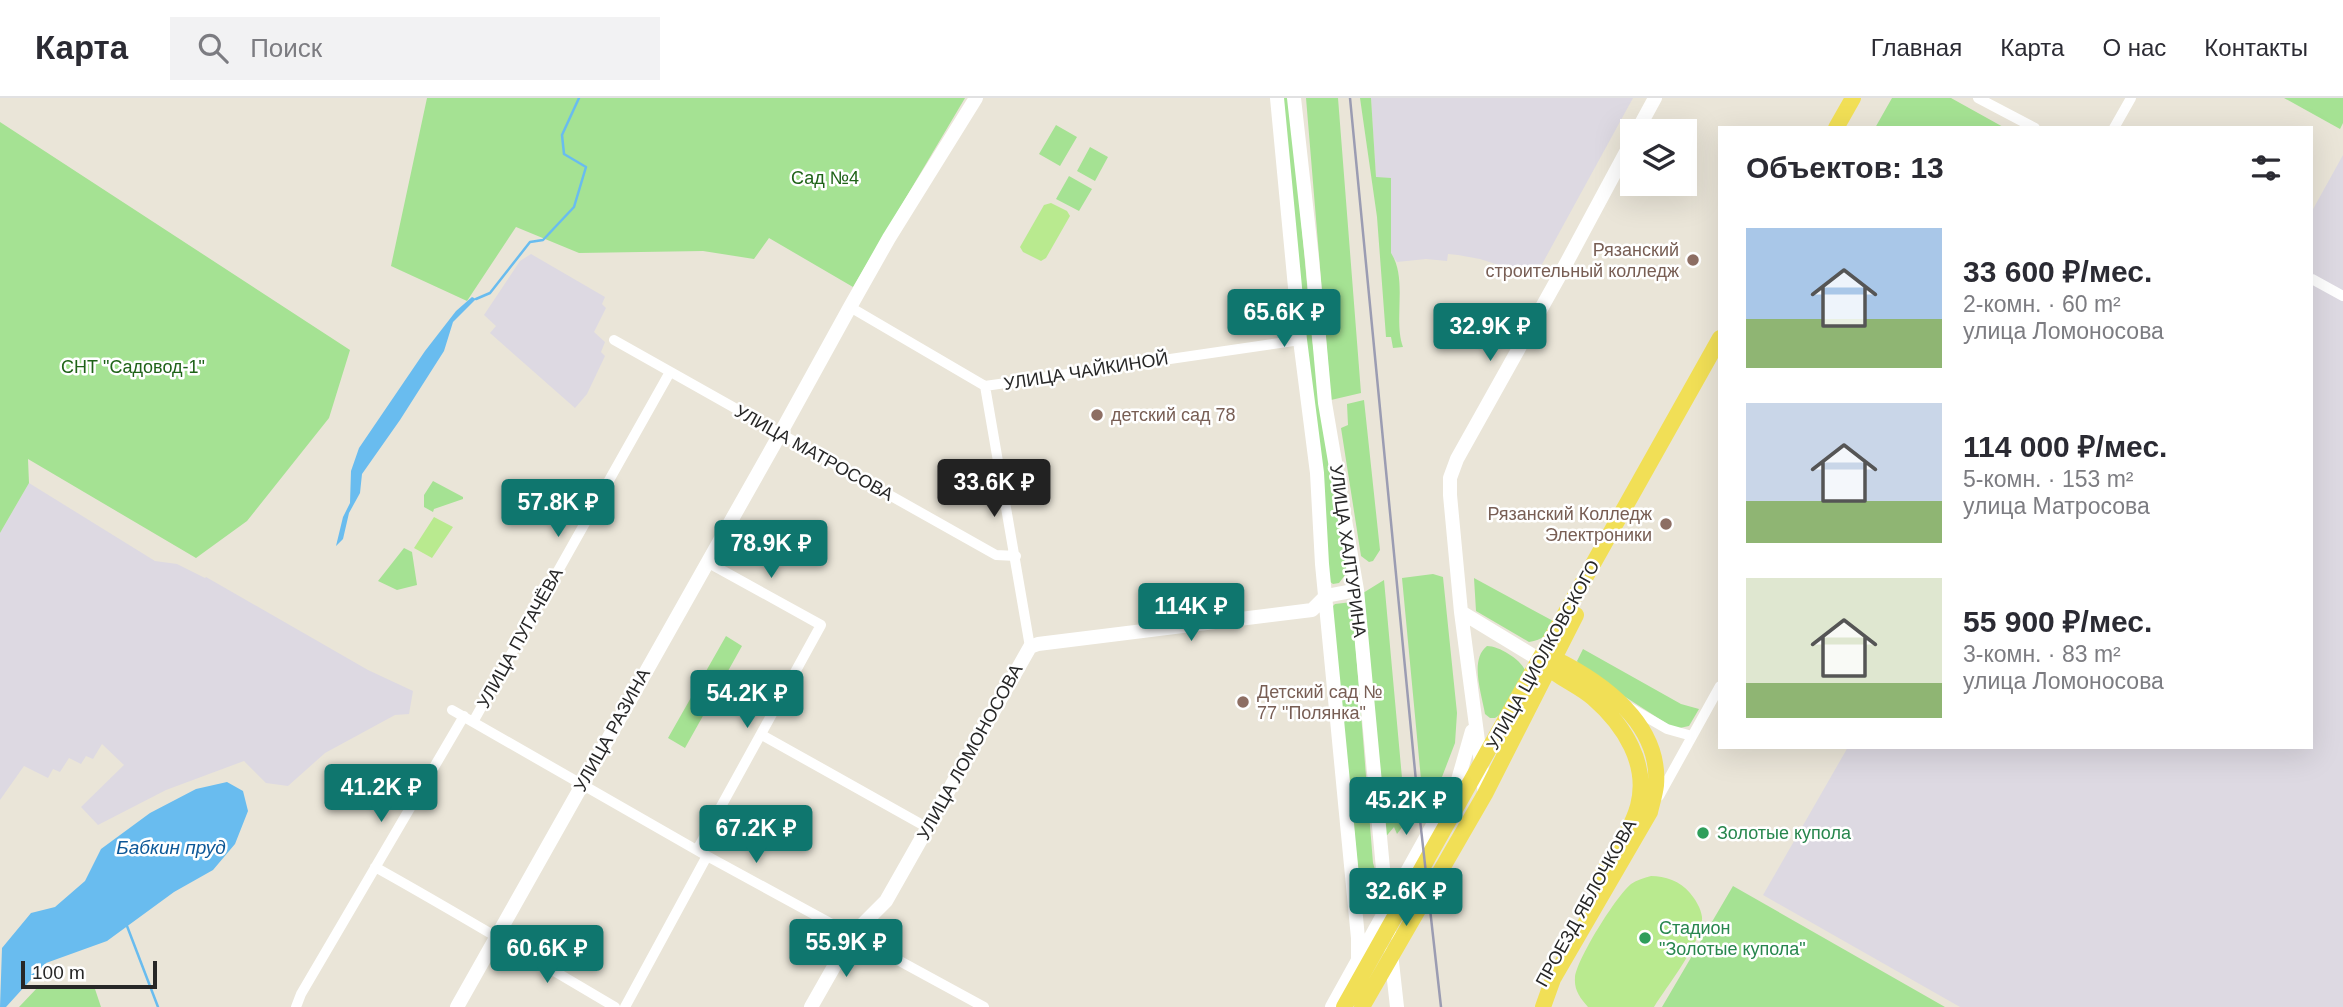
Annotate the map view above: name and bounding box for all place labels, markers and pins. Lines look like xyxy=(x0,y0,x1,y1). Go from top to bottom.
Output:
place label: Рязанский строительный колледж xyxy=(1486,240,1679,281)
marker: Рязанский строительный колледж xyxy=(1685,252,1701,268)
pin: 65.6K ₽ xyxy=(1219,289,1349,349)
pin: 32.9K ₽ xyxy=(1425,303,1555,363)
place label: детский сад 78 xyxy=(1111,405,1235,425)
marker: детский сад 78 xyxy=(1089,407,1105,423)
pin: 33.6K ₽ xyxy=(929,460,1059,519)
pin: 57.8K ₽ xyxy=(493,480,623,539)
place label: Рязанский Колледж Электроники xyxy=(1487,504,1652,545)
marker: Рязанский Колледж Электроники xyxy=(1658,516,1674,532)
pin: 78.9K ₽ xyxy=(706,520,836,580)
pin: 114K ₽ xyxy=(1134,584,1248,643)
pin: 54.2K ₽ xyxy=(682,670,812,730)
place label: Детский сад № 77 "Полянка" xyxy=(1257,682,1382,723)
marker: Детский сад № 77 "Полянка" xyxy=(1235,694,1251,710)
pin: 41.2K ₽ xyxy=(316,764,446,824)
pin: 45.2K ₽ xyxy=(1341,778,1471,837)
pin: 67.2K ₽ xyxy=(691,806,821,865)
place label: Золотые купола xyxy=(1717,823,1852,843)
marker: Золотые купола xyxy=(1695,825,1711,841)
pin: 32.6K ₽ xyxy=(1341,868,1471,928)
place label: Стадион "Золотые купола" xyxy=(1659,918,1806,959)
pin: 55.9K ₽ xyxy=(781,920,911,979)
pin: 60.6K ₽ xyxy=(482,926,612,985)
marker: Стадион "Золотые купола" xyxy=(1637,930,1653,946)

